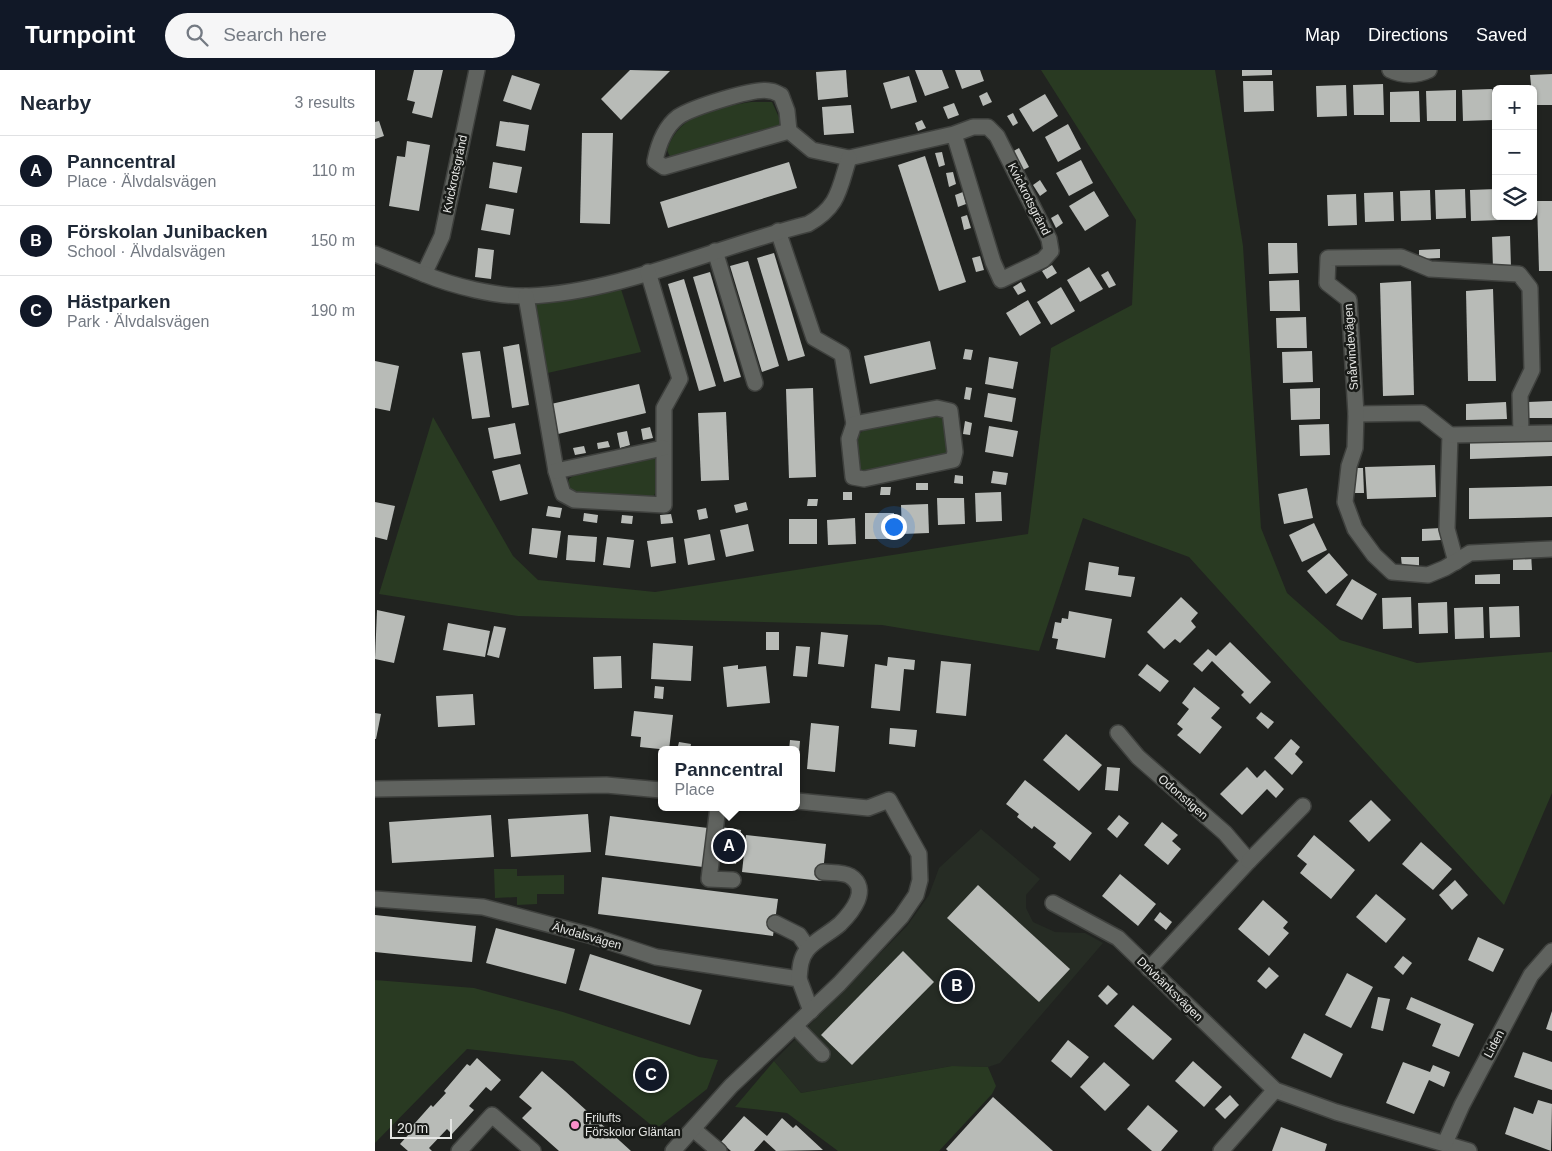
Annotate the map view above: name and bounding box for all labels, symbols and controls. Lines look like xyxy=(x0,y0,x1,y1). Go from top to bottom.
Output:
search box xyxy=(165,13,515,58)
text: Turnpoint xyxy=(25,21,135,48)
icon: search xyxy=(183,21,211,49)
text: Search here xyxy=(223,24,327,45)
text: Map xyxy=(1305,25,1340,45)
text: Directions xyxy=(1368,25,1448,45)
text: Saved xyxy=(1476,25,1527,45)
map controls xyxy=(1492,85,1537,220)
button: + xyxy=(1492,85,1537,130)
text: Nearby xyxy=(20,91,91,114)
text: 3 results xyxy=(295,94,355,111)
button: − xyxy=(1492,130,1537,175)
street label: Kvickrotsgränd xyxy=(440,134,470,214)
text: Panncentral xyxy=(67,151,176,172)
street label: Kvickrotsgränd xyxy=(1005,160,1053,238)
text: A xyxy=(30,162,42,179)
text: 110 m xyxy=(312,162,355,179)
text: Place · Älvdalsvägen xyxy=(67,173,216,190)
button: layers xyxy=(1492,175,1537,220)
text: Förskolan Junibacken xyxy=(67,221,268,242)
text: B xyxy=(30,232,42,249)
text: 150 m xyxy=(311,232,355,249)
text: School · Älvdalsvägen xyxy=(67,243,225,260)
text: Hästparken xyxy=(67,291,171,312)
text: C xyxy=(30,302,42,319)
text: 190 m xyxy=(311,302,355,319)
street label: Snårvindevägen xyxy=(1341,303,1361,391)
text: Park · Älvdalsvägen xyxy=(67,313,209,330)
your location xyxy=(881,514,907,540)
popup xyxy=(658,746,800,811)
text: Panncentral xyxy=(675,759,783,780)
street label: Odonstigen xyxy=(1155,772,1211,822)
text: Place xyxy=(675,781,715,798)
pin: A xyxy=(713,827,745,865)
street label: Älvdalsvägen xyxy=(551,919,623,953)
street label: Drivbänksvägen xyxy=(1134,954,1206,1024)
pin: B xyxy=(941,967,973,1005)
street label: Liden xyxy=(1481,1028,1507,1060)
pin: C xyxy=(635,1056,667,1094)
place label: Frilufts Förskolor Gläntan xyxy=(585,1111,680,1139)
scale bar xyxy=(390,1116,453,1139)
marker: Frilufts Förskolor Gläntan xyxy=(569,1119,581,1131)
text: 20 m xyxy=(397,1120,428,1136)

